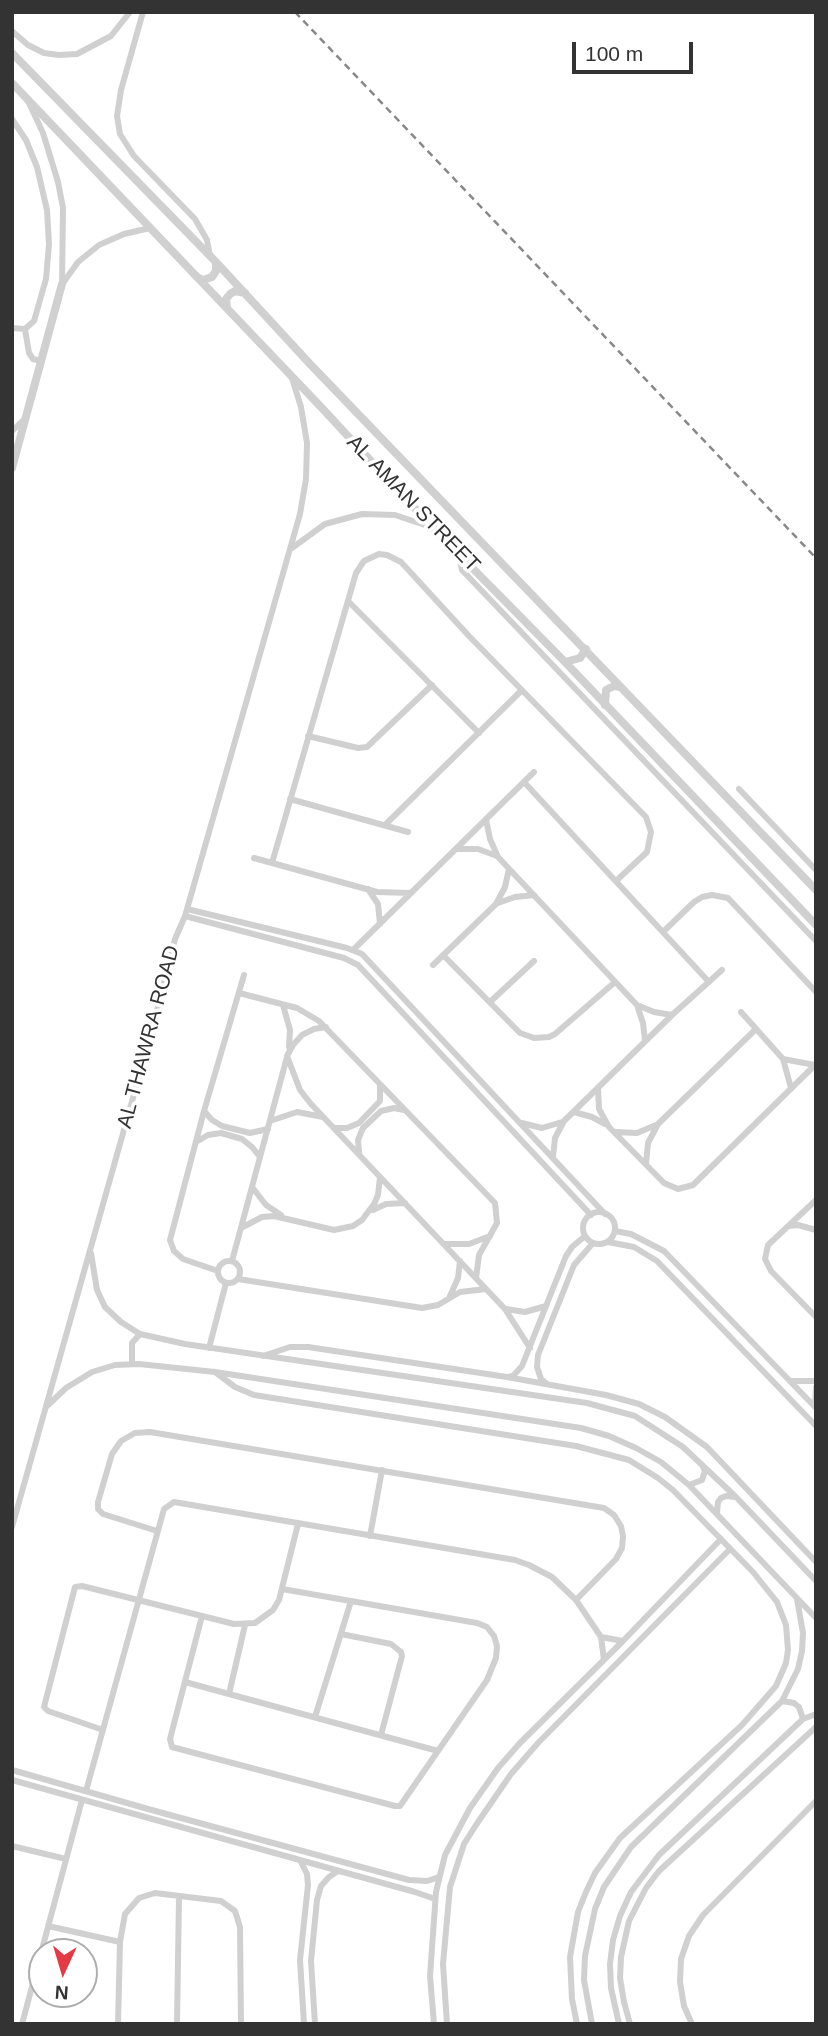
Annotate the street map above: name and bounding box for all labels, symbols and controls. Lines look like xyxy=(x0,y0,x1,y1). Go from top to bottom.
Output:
scale bar xyxy=(576,28,697,72)
text: 100 m xyxy=(585,42,643,65)
street label: AL AMAN STREET xyxy=(341,430,485,578)
street label: AL THAWRA ROAD xyxy=(112,943,186,1131)
north arrow xyxy=(28,1938,98,2008)
text: N xyxy=(54,1981,69,2003)

